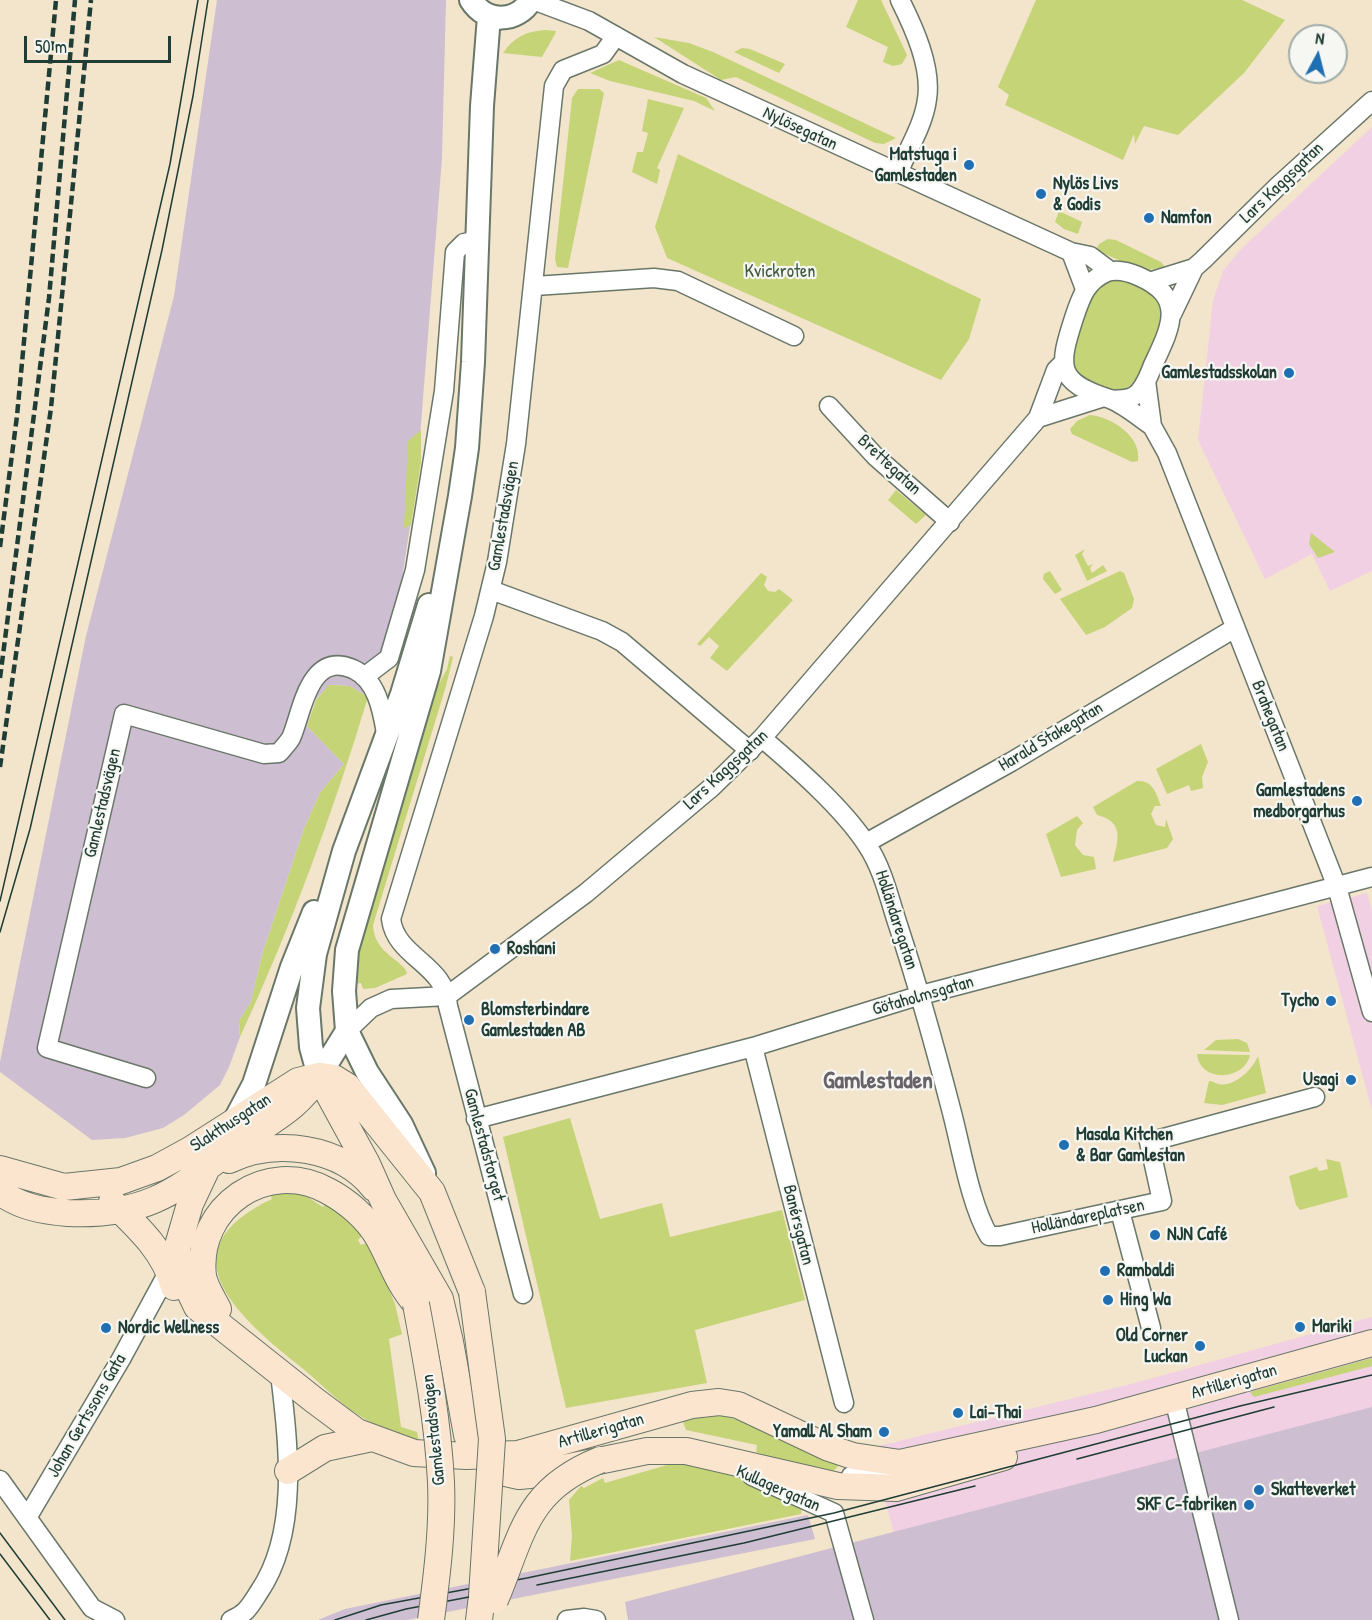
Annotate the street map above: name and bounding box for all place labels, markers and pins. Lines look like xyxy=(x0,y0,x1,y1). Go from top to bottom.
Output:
place label: Matstuga i Gamlestaden xyxy=(875,144,957,186)
marker: Matstuga i Gamlestaden xyxy=(962,158,976,172)
place label: Nylös Livs & Godis xyxy=(1053,173,1118,216)
marker: Nylös Livs & Godis xyxy=(1034,187,1048,201)
place label: Namfon xyxy=(1161,207,1212,229)
marker: Namfon xyxy=(1142,211,1156,225)
place label: Gamlestadsskolan xyxy=(1161,362,1277,384)
marker: Gamlestadsskolan xyxy=(1282,366,1296,380)
place label: Gamlestadens medborgarhus xyxy=(1253,780,1345,822)
marker: Gamlestadens medborgarhus xyxy=(1350,794,1364,808)
place label: Roshani xyxy=(507,938,556,960)
marker: Roshani xyxy=(488,942,502,956)
place label: Tycho xyxy=(1281,990,1319,1012)
marker: Tycho xyxy=(1324,994,1338,1008)
place label: Blomsterbindare Gamlestaden AB xyxy=(481,999,589,1042)
marker: Blomsterbindare Gamlestaden AB xyxy=(462,1013,476,1027)
place label: Usagi xyxy=(1303,1069,1339,1091)
marker: Usagi xyxy=(1344,1073,1358,1087)
place label: Masala Kitchen & Bar Gamlestan xyxy=(1076,1124,1185,1166)
marker: Masala Kitchen & Bar Gamlestan xyxy=(1057,1138,1071,1152)
place label: NJN Café xyxy=(1167,1224,1227,1246)
marker: NJN Café xyxy=(1148,1228,1162,1242)
place label: Rambaldi xyxy=(1117,1260,1175,1282)
marker: Rambaldi xyxy=(1098,1264,1112,1278)
place label: Hing Wa xyxy=(1120,1289,1171,1311)
marker: Hing Wa xyxy=(1101,1293,1115,1307)
place label: Mariki xyxy=(1312,1316,1352,1338)
place label: Nordic Wellness xyxy=(118,1317,219,1339)
marker: Mariki xyxy=(1293,1320,1307,1334)
marker: Nordic Wellness xyxy=(99,1321,113,1335)
place label: Old Corner Luckan xyxy=(1116,1325,1188,1368)
marker: Old Corner Luckan xyxy=(1193,1339,1207,1353)
place label: Lai-Thai xyxy=(970,1402,1022,1424)
marker: Lai-Thai xyxy=(951,1406,965,1420)
place label: Yamall Al Sham xyxy=(773,1421,872,1443)
marker: Yamall Al Sham xyxy=(877,1425,891,1439)
place label: Skatteverket xyxy=(1271,1479,1355,1501)
marker: Skatteverket xyxy=(1252,1483,1266,1497)
place label: SKF C-fabriken xyxy=(1137,1494,1237,1516)
marker: SKF C-fabriken xyxy=(1242,1498,1256,1512)

